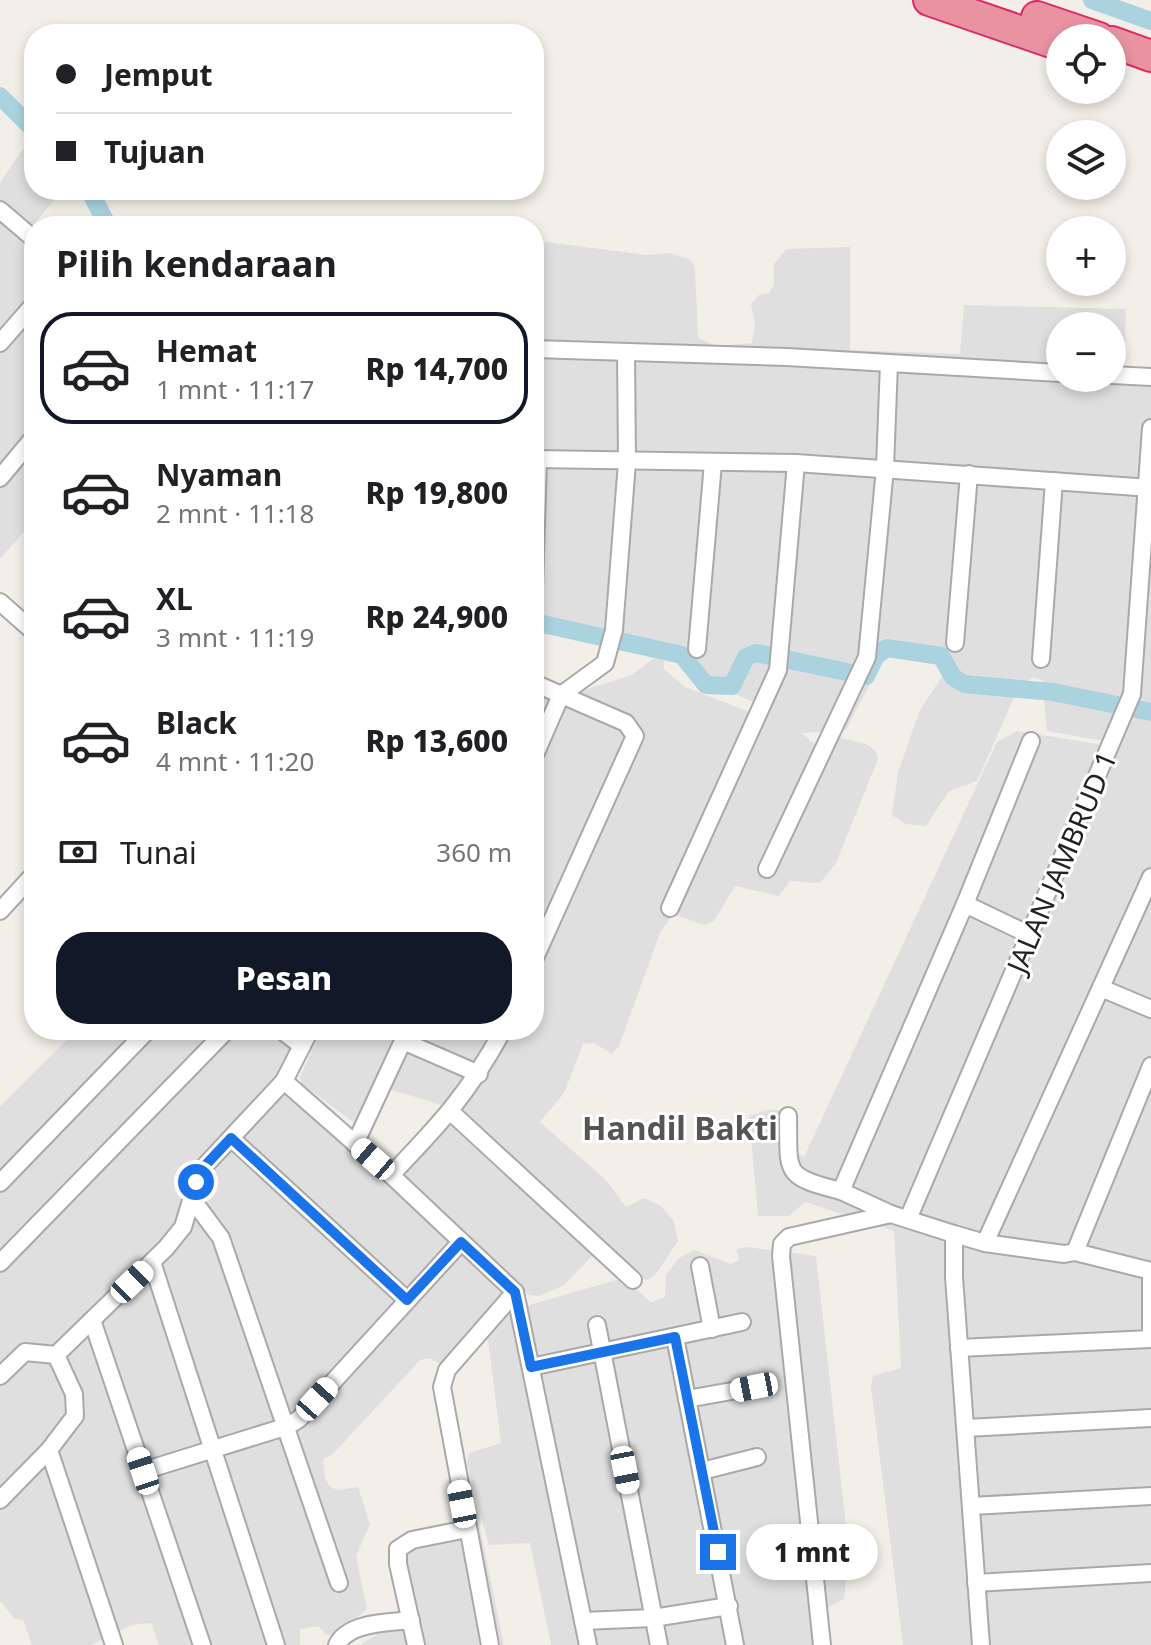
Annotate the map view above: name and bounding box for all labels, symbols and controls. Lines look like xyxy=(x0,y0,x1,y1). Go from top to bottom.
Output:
map controls xyxy=(1046,24,1126,392)
button: locate xyxy=(1046,24,1126,104)
text: Jemput xyxy=(104,54,213,95)
button: layers xyxy=(1046,120,1126,200)
text: Tujuan xyxy=(104,131,205,172)
button: + xyxy=(1046,216,1126,296)
text: Pilih kendaraan xyxy=(56,239,337,288)
button: − xyxy=(1046,312,1126,392)
text: Hemat xyxy=(156,330,257,371)
icon: car xyxy=(60,332,132,404)
text: Rp 14,700 xyxy=(366,348,508,389)
text: 1 mnt · 11:17 xyxy=(156,371,314,407)
text: Nyaman xyxy=(156,454,282,495)
icon: car xyxy=(60,456,132,528)
text: Rp 19,800 xyxy=(366,472,508,513)
text: 2 mnt · 11:18 xyxy=(156,495,314,531)
text: XL xyxy=(156,578,193,619)
icon: car xyxy=(60,580,132,652)
text: Rp 24,900 xyxy=(366,596,508,637)
text: 3 mnt · 11:19 xyxy=(156,619,314,655)
text: Black xyxy=(156,702,237,743)
icon: car xyxy=(60,704,132,776)
text: Rp 13,600 xyxy=(366,720,508,761)
text: 4 mnt · 11:20 xyxy=(156,743,314,779)
street label: JALAN JAMBRUD 1 xyxy=(996,745,1125,981)
icon: cash xyxy=(56,830,100,874)
text: Tunai xyxy=(120,832,197,873)
text: 360 m xyxy=(436,834,512,870)
button: Pesan xyxy=(56,932,512,1024)
district label: Handil Bakti xyxy=(582,1106,778,1149)
car xyxy=(347,1134,399,1184)
route start xyxy=(178,1164,214,1200)
car xyxy=(106,1257,158,1307)
car xyxy=(728,1371,780,1403)
car xyxy=(292,1373,342,1425)
car xyxy=(124,1444,162,1498)
car xyxy=(609,1444,641,1496)
car xyxy=(446,1478,478,1530)
callout: 1 mnt xyxy=(746,1524,878,1580)
route end xyxy=(700,1534,736,1570)
text: 1 mnt xyxy=(774,1534,850,1570)

